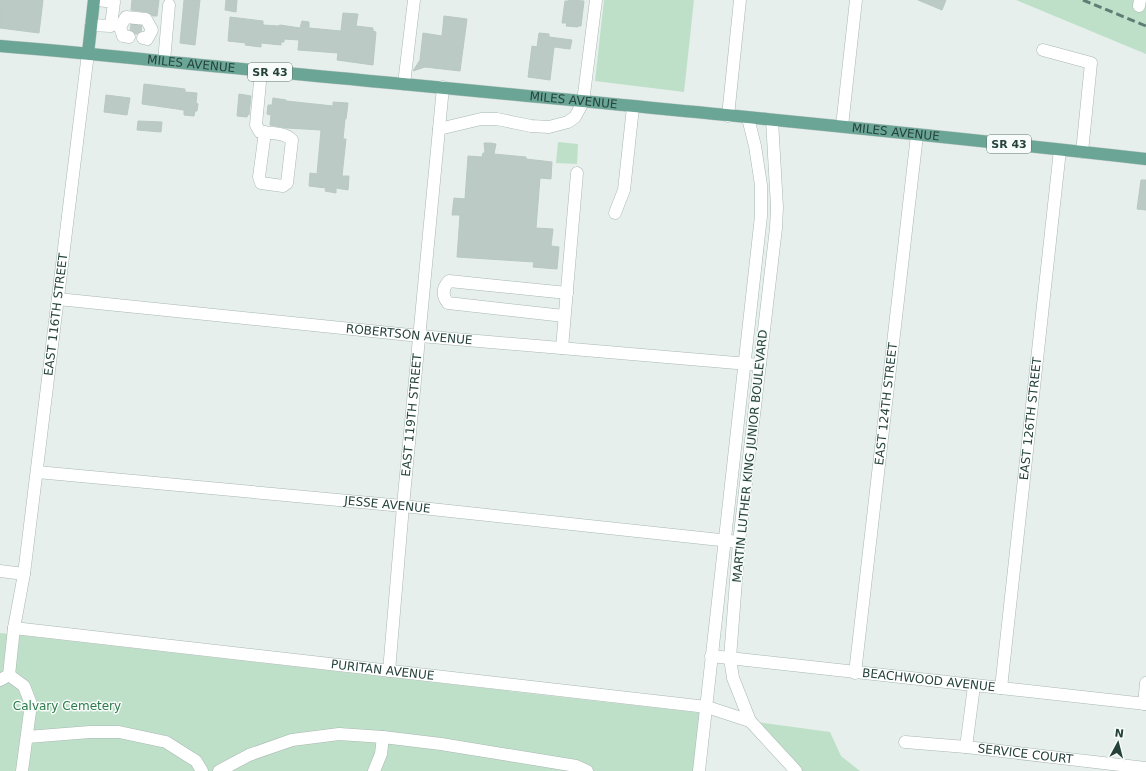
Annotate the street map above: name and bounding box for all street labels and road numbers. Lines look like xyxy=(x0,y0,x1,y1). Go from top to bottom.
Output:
street label: MILES AVENUE xyxy=(147,53,236,75)
road number: SR 43 xyxy=(248,63,292,81)
street label: MILES AVENUE xyxy=(529,89,618,112)
street label: MILES AVENUE xyxy=(851,121,940,144)
road number: SR 43 xyxy=(987,135,1031,153)
street label: EAST 116TH STREET xyxy=(41,252,70,377)
street label: ROBERTSON AVENUE xyxy=(345,321,473,347)
street label: MARTIN LUTHER KING JUNIOR BOULEVARD xyxy=(730,329,770,583)
street label: EAST 124TH STREET xyxy=(872,341,900,466)
street label: EAST 119TH STREET xyxy=(399,352,425,477)
street label: EAST 126TH STREET xyxy=(1017,356,1044,481)
street label: JESSE AVENUE xyxy=(343,493,431,516)
street label: PURITAN AVENUE xyxy=(330,657,435,683)
street label: BEACHWOOD AVENUE xyxy=(861,666,996,694)
street label: SERVICE COURT xyxy=(977,741,1075,767)

